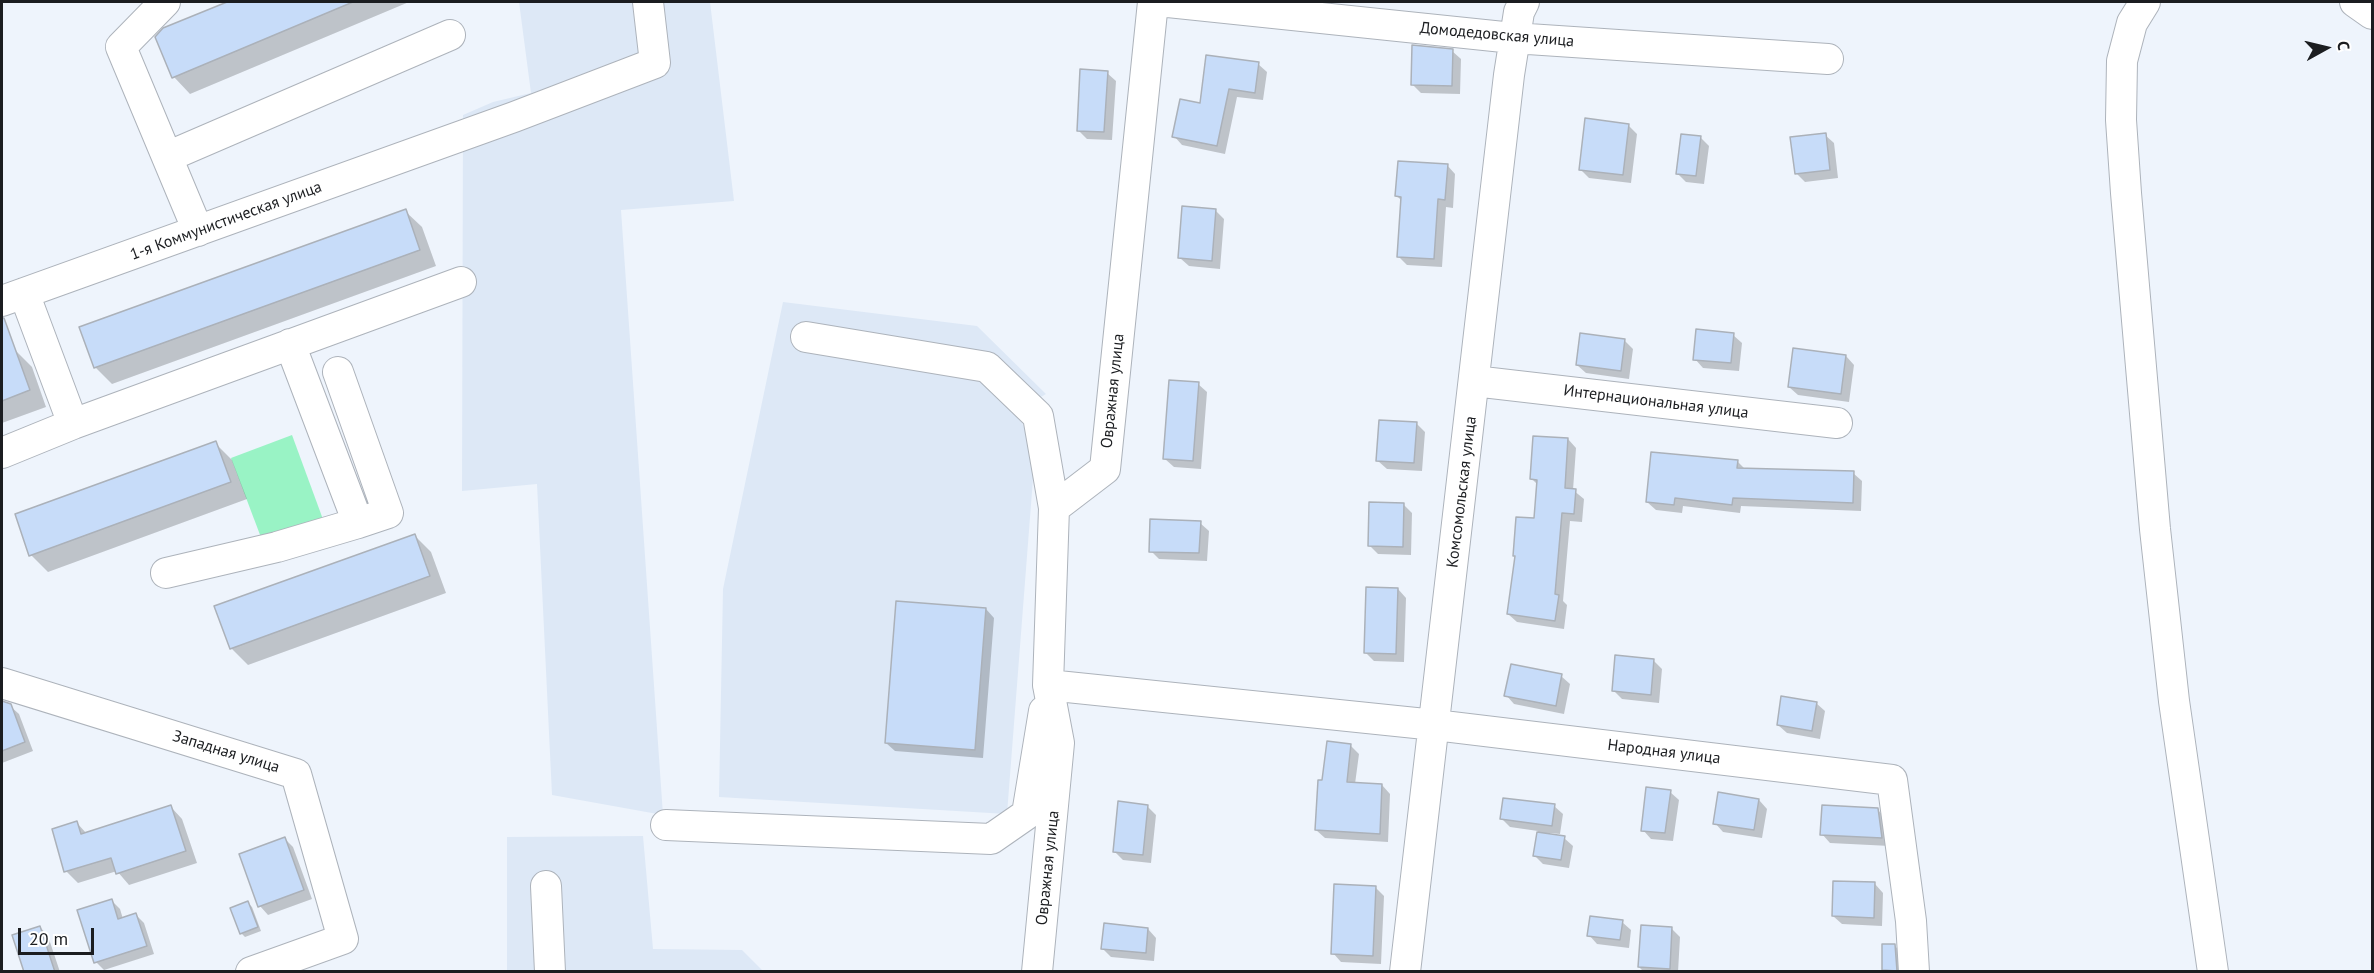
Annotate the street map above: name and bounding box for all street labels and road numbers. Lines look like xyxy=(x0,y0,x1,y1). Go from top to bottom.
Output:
street label: Домодедовская улица xyxy=(1419,19,1575,51)
street label: 1-я Коммунистическая улица xyxy=(128,177,324,265)
street label: Овражная улица xyxy=(1097,333,1129,449)
street label: Интернациональная улица xyxy=(1562,381,1750,423)
street label: Комсомольская улица xyxy=(1443,415,1481,569)
street label: Западная улица xyxy=(170,727,282,777)
street label: Народная улица xyxy=(1606,736,1722,768)
street label: Овражная улица xyxy=(1032,810,1064,926)

